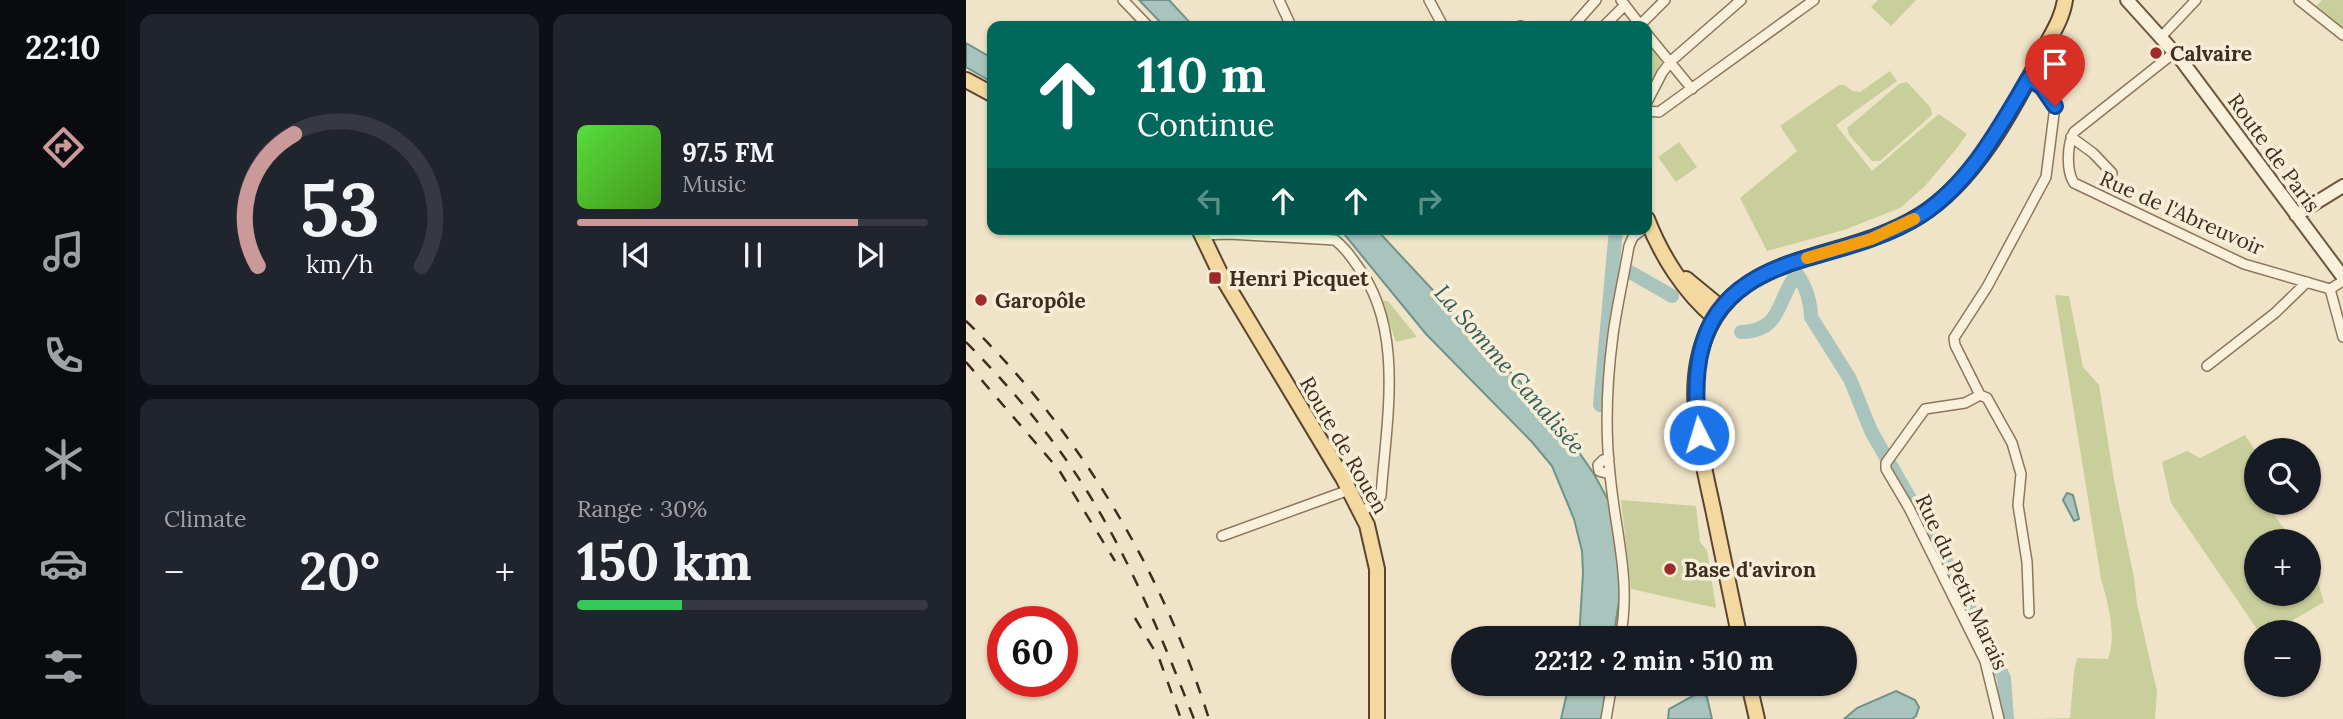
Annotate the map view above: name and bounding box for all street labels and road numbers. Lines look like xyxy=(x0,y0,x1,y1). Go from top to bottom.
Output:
street label: Route de Paris xyxy=(2222,88,2326,218)
street label: Rue de l'Abreuvoir xyxy=(2096,165,2268,261)
street label: Route de Rouen xyxy=(1294,371,1394,519)
street label: Rue du Petit Marais xyxy=(1910,490,2014,674)

